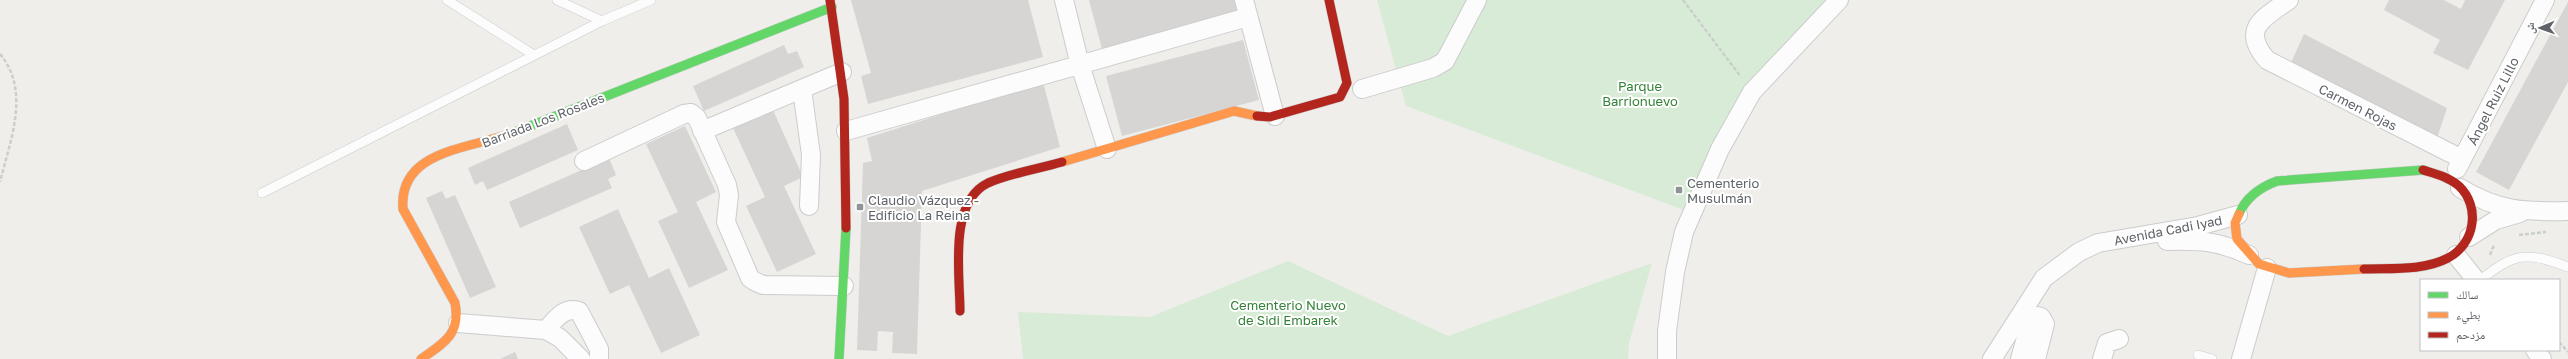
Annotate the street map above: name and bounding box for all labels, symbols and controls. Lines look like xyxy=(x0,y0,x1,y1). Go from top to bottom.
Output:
north arrow xyxy=(2520,8,2560,48)
text: ش xyxy=(2523,22,2538,34)
street label: Ángel Ruiz Lillo xyxy=(2464,54,2522,148)
park label: Parque Barrionuevo xyxy=(1602,78,1678,109)
street label: Carmen Rojas xyxy=(2316,80,2400,134)
street label: Barriada Los Rosales xyxy=(479,89,607,151)
place label: Cementerio Musulmán xyxy=(1687,175,1760,206)
marker: Cementerio Musulmán xyxy=(1674,185,1684,195)
place label: Claudio Vázquez - Edificio La Reina xyxy=(868,192,979,223)
marker: Claudio Vázquez - Edificio La Reina xyxy=(855,202,865,212)
street label: Avenida Cadi Iyad xyxy=(2113,212,2223,248)
legend xyxy=(2420,279,2560,351)
text: سالك xyxy=(2456,287,2478,302)
park label: Cementerio Nuevo de Sidi Embarek xyxy=(1230,297,1346,328)
text: بطيء xyxy=(2456,307,2480,325)
text: مزدحم xyxy=(2456,327,2485,343)

